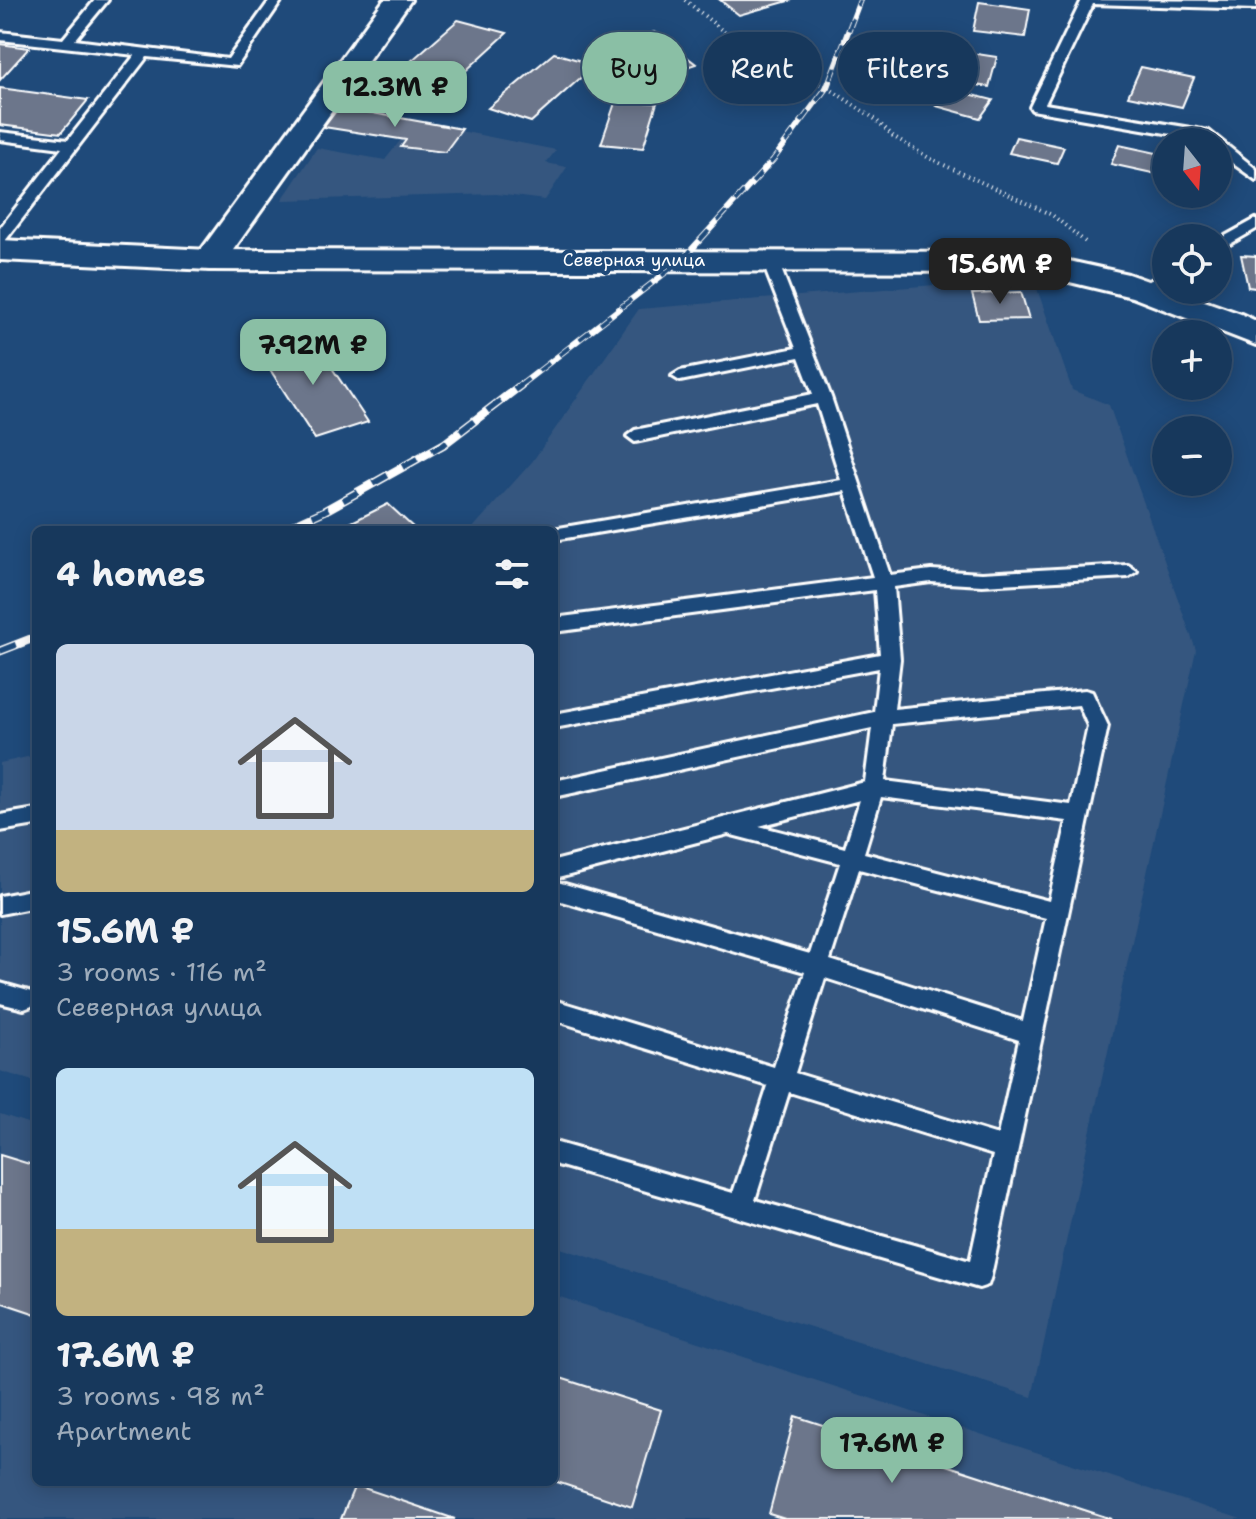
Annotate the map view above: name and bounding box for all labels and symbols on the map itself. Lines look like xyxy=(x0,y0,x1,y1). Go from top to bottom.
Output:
pin: 12.3M ₽ xyxy=(321,61,469,129)
north arrow xyxy=(1152,128,1232,208)
pin: 15.6M ₽ xyxy=(926,238,1074,306)
street label: Северная улица xyxy=(563,248,705,272)
pin: 7.92M ₽ xyxy=(239,319,387,387)
pin: 17.6M ₽ xyxy=(818,1417,966,1485)

